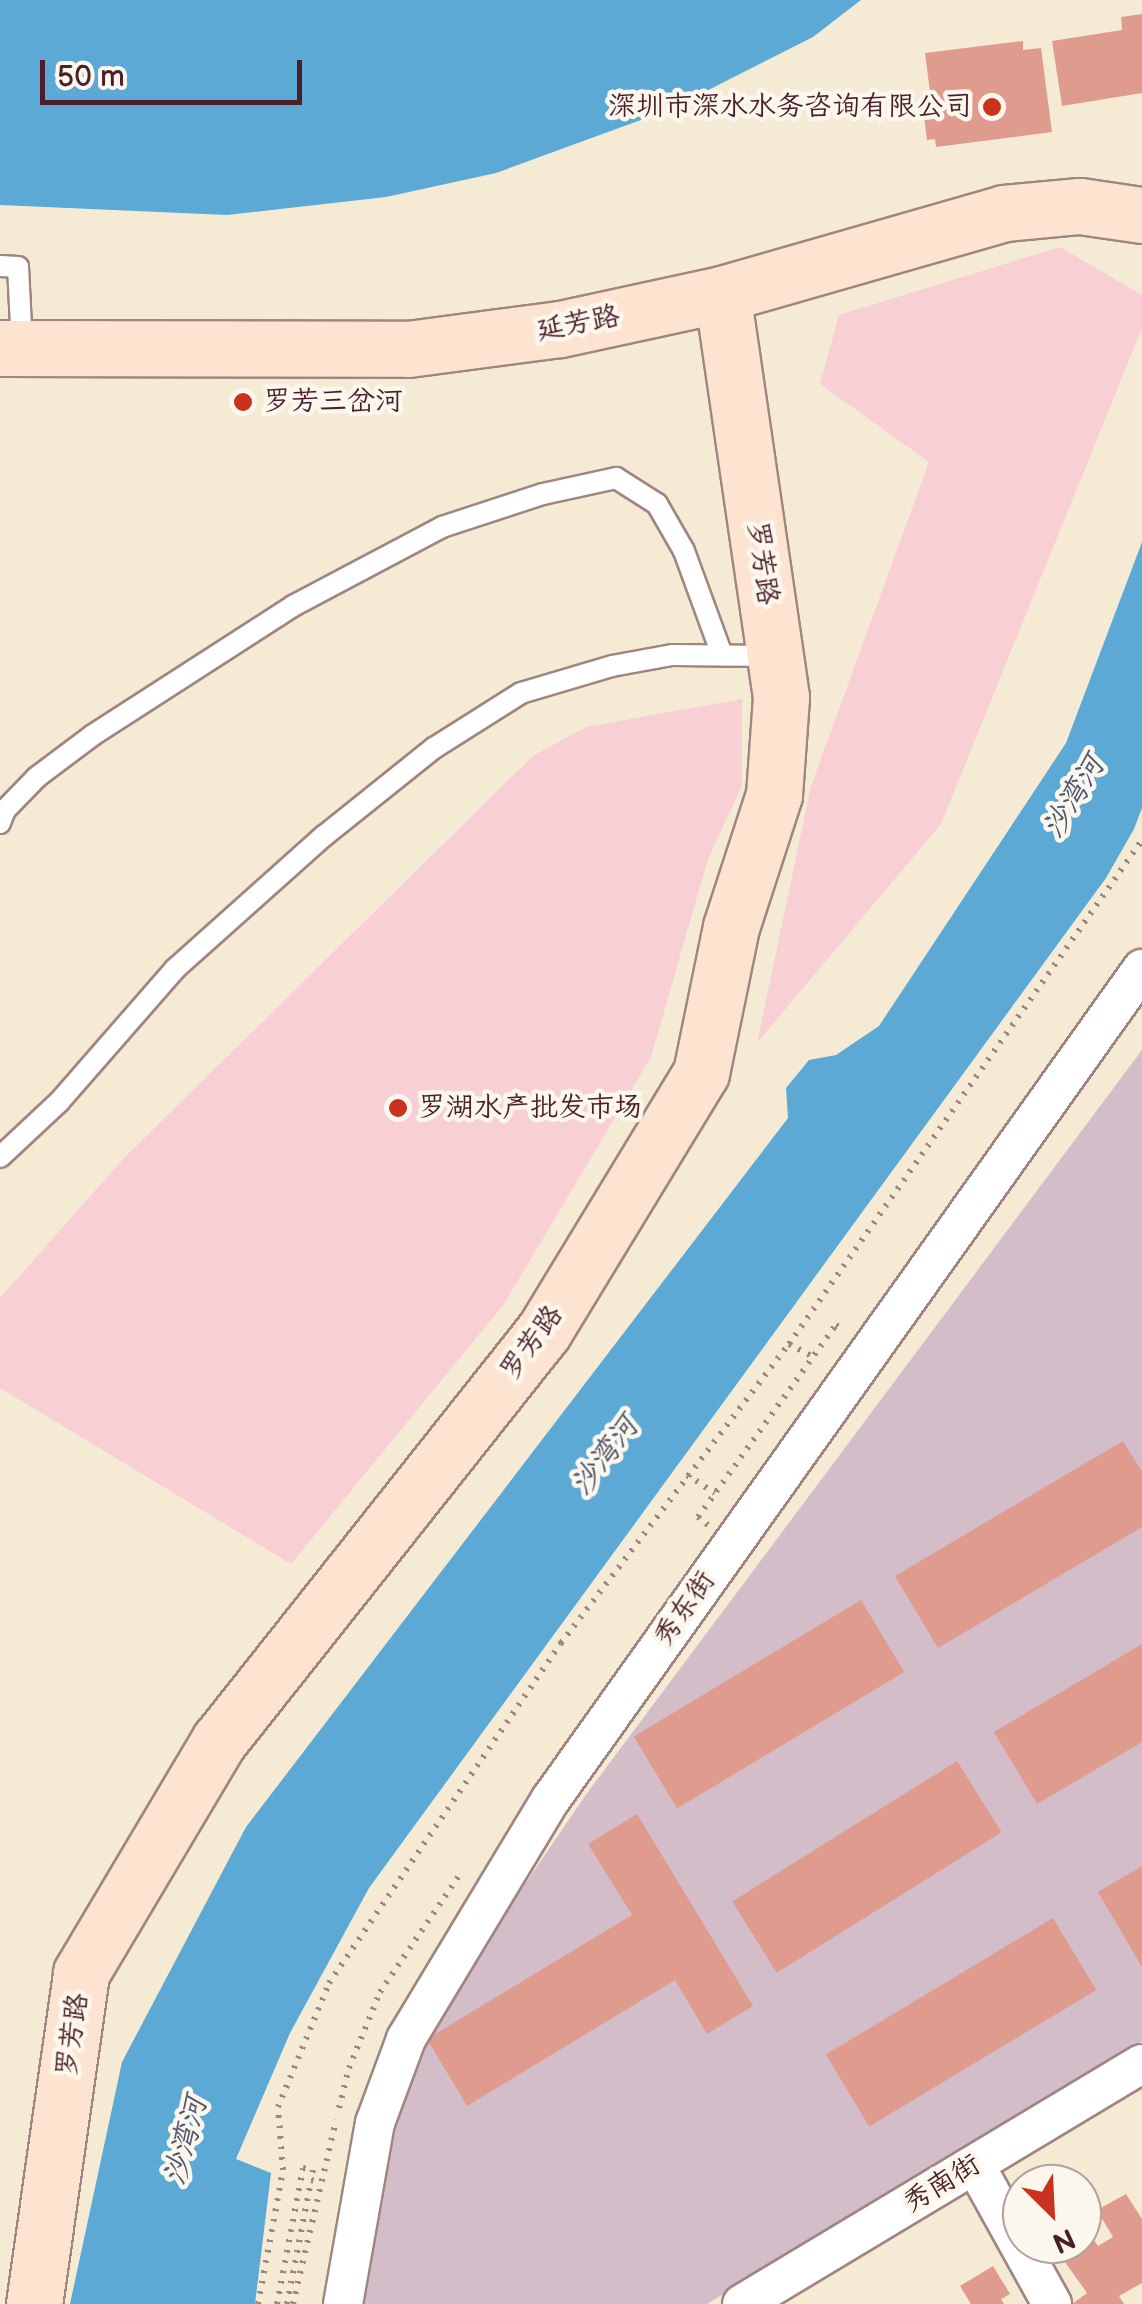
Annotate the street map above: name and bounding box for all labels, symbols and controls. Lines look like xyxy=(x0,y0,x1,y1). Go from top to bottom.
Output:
scale bar xyxy=(45,40,308,102)
text: 50 m xyxy=(57,59,125,95)
place label: 深圳市深水水务咨询有限公司 xyxy=(608,90,972,124)
marker: 深圳市深水水务咨询有限公司 xyxy=(981,96,1003,118)
street label: 延芳路 xyxy=(534,299,622,349)
place label: 罗芳三岔河 xyxy=(263,385,403,419)
marker: 罗芳三岔河 xyxy=(232,391,254,413)
street label: 罗芳路 xyxy=(740,519,784,607)
water label: 沙湾河 xyxy=(1035,749,1113,845)
place label: 罗湖水产批发市场 xyxy=(418,1091,642,1125)
marker: 罗湖水产批发市场 xyxy=(387,1097,409,1119)
street label: 罗芳路 xyxy=(494,1299,570,1387)
water label: 沙湾河 xyxy=(564,1409,646,1503)
street label: 秀东街 xyxy=(647,1565,723,1653)
street label: 罗芳路 xyxy=(51,1991,95,2079)
water label: 沙湾河 xyxy=(157,2093,215,2189)
street label: 秀南街 xyxy=(897,2148,987,2220)
north arrow xyxy=(1002,2164,1102,2264)
text: N xyxy=(1047,2221,1080,2259)

